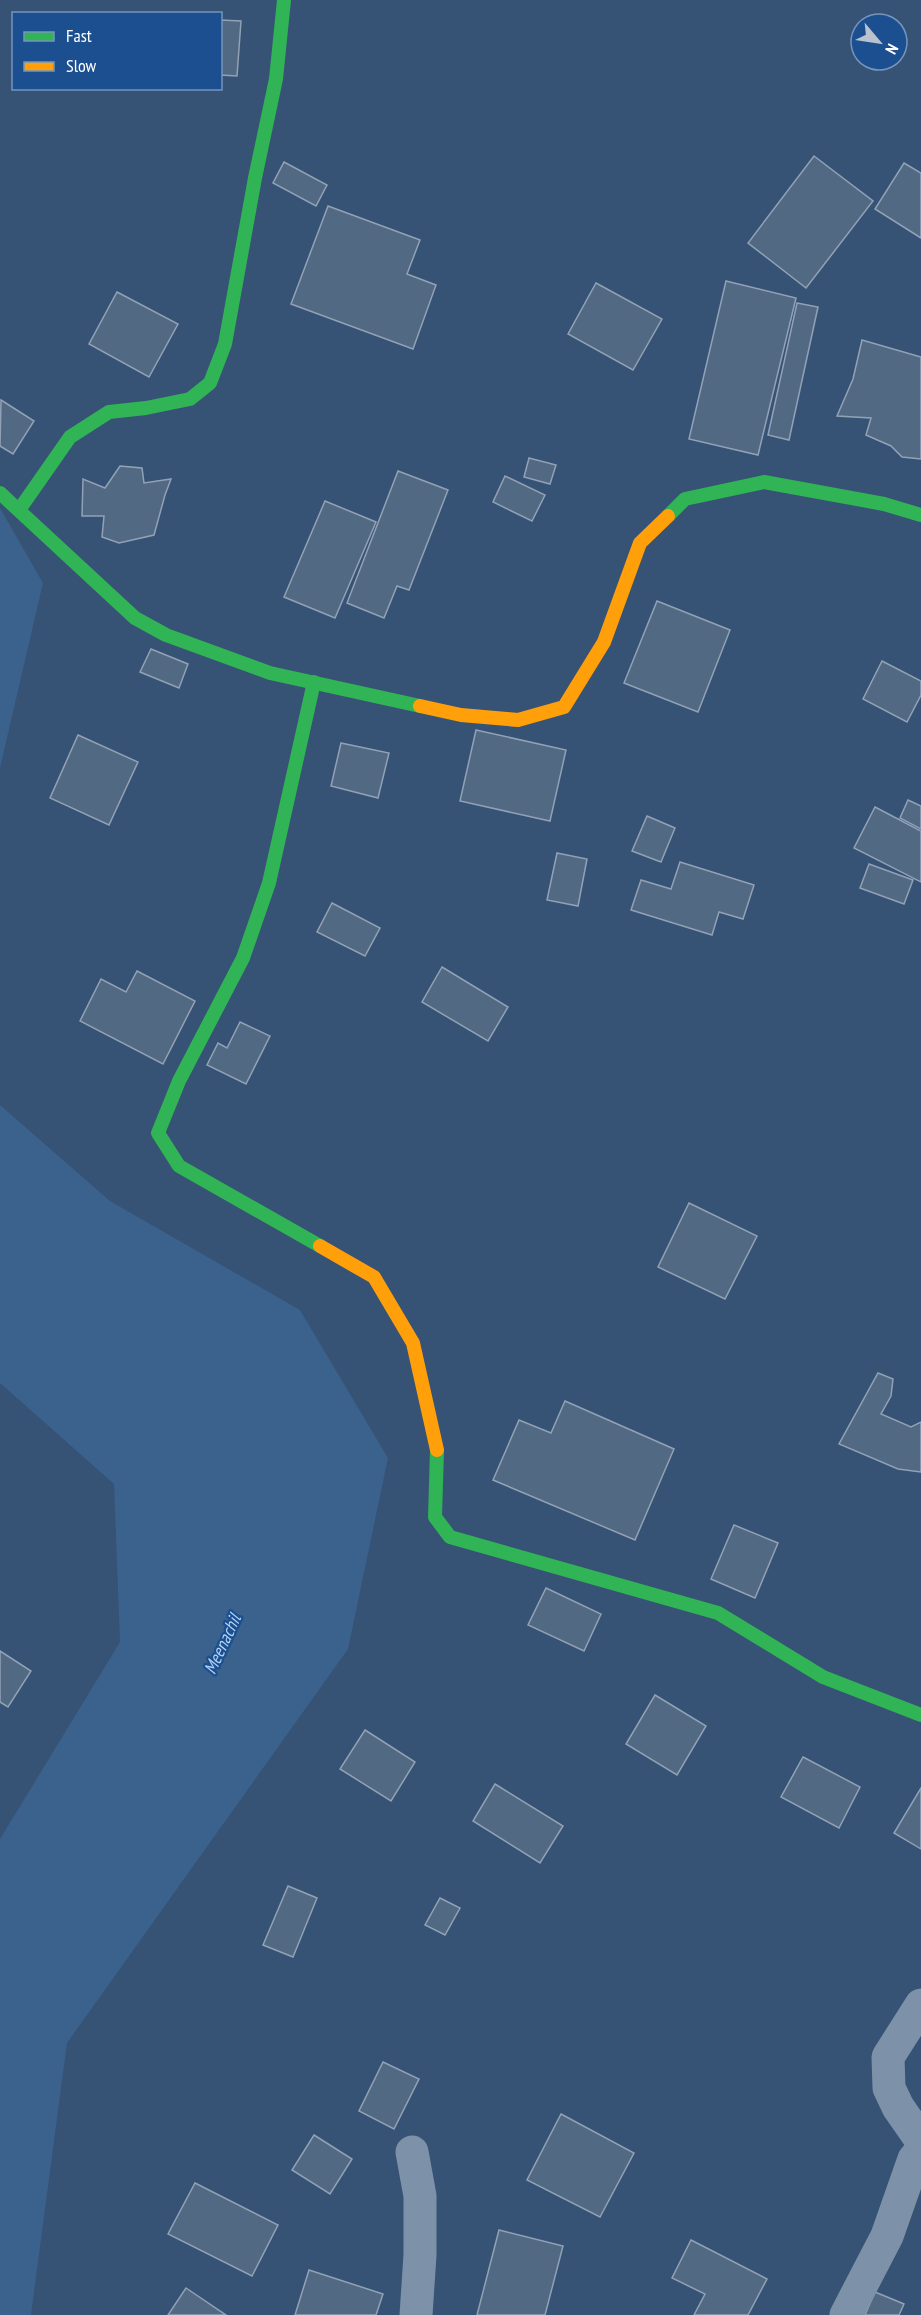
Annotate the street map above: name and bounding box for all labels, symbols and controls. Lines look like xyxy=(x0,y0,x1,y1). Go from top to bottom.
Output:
legend xyxy=(12,12,222,90)
north arrow xyxy=(849,12,909,72)
text: Fast xyxy=(66,24,92,47)
text: N xyxy=(881,41,903,58)
text: Slow xyxy=(66,54,97,77)
water label: Meenachil xyxy=(198,1609,247,1678)

